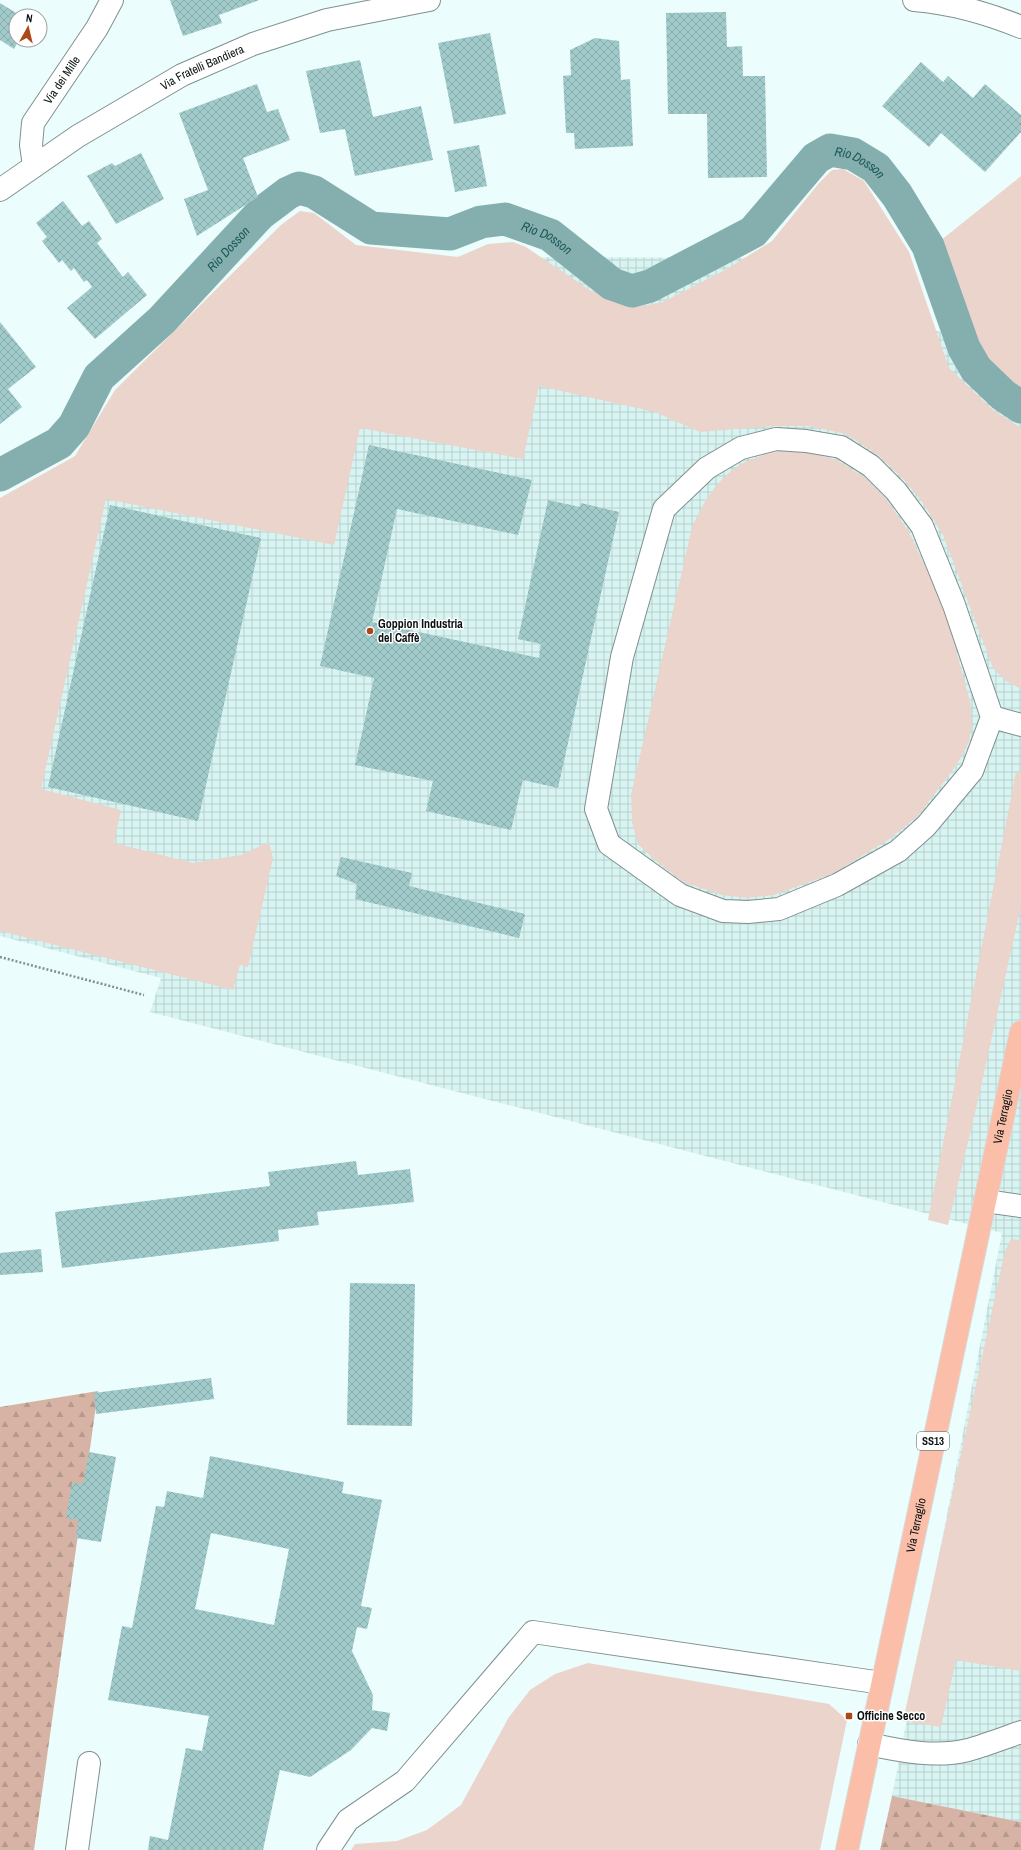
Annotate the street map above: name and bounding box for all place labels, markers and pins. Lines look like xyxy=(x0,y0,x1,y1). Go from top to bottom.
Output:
place label: Goppion Industria del Caffè xyxy=(378,616,463,646)
marker: Goppion Industria del Caffè xyxy=(365,626,375,636)
place label: Officine Secco xyxy=(857,1708,925,1724)
marker: Officine Secco xyxy=(844,1711,854,1721)

